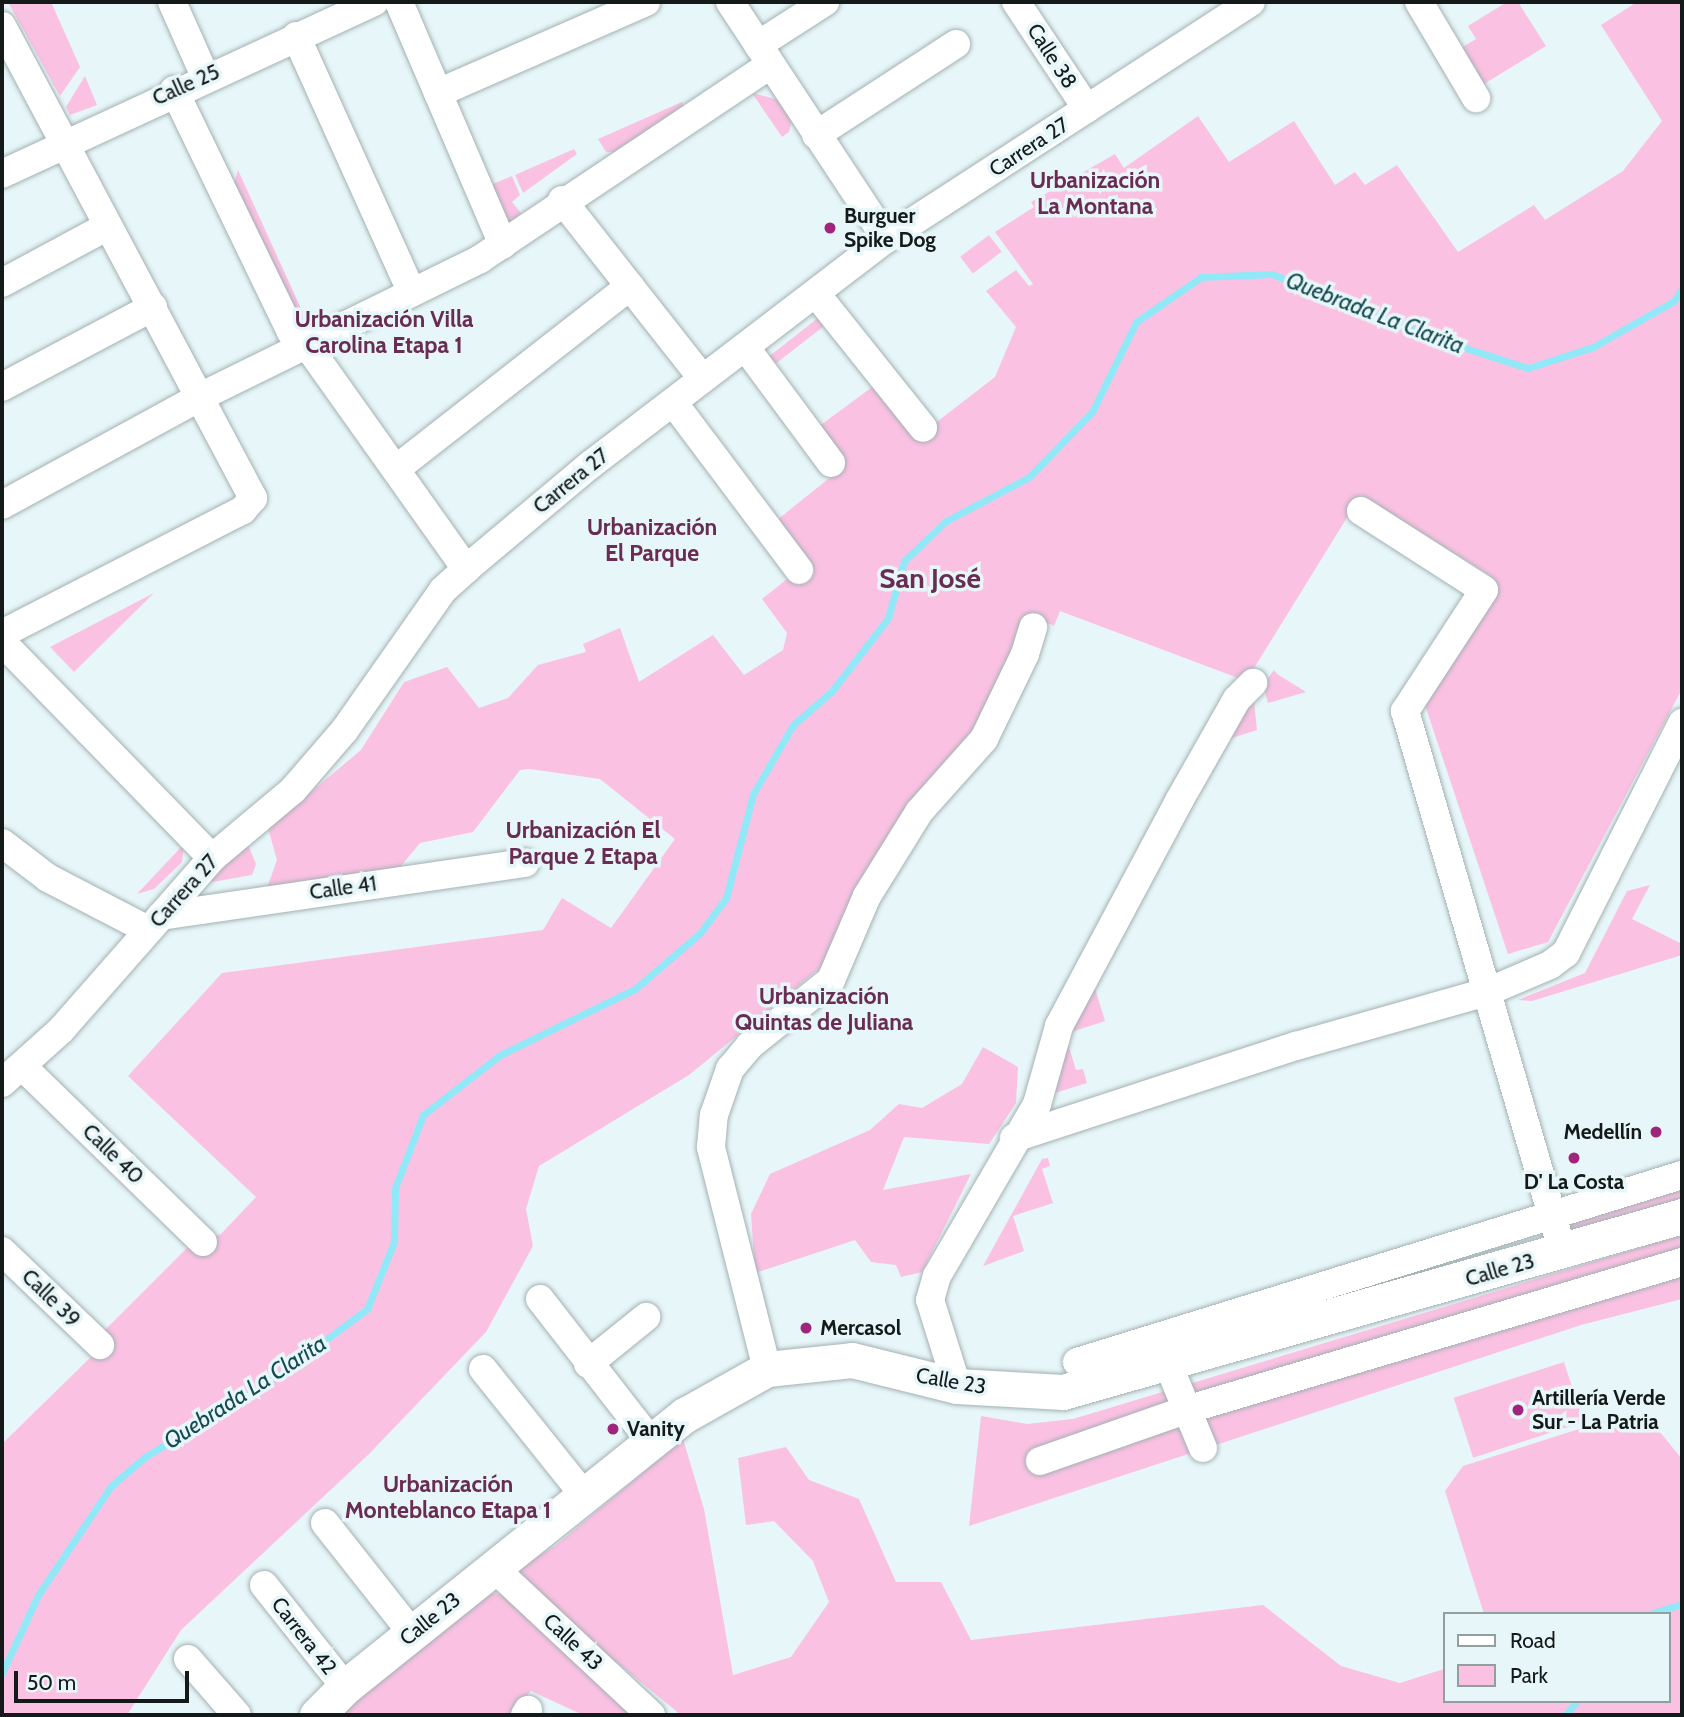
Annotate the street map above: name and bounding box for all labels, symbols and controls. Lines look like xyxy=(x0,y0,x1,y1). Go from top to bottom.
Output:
street label: Calle 38 xyxy=(1022,19,1082,93)
street label: Calle 25 xyxy=(149,59,223,111)
street label: Carrera 27 xyxy=(985,112,1073,182)
district label: Urbanización La Montana xyxy=(1030,166,1160,220)
place label: Burguer Spike Dog xyxy=(844,203,936,253)
marker: Burguer Spike Dog xyxy=(822,220,838,236)
water label: Quebrada La Clarita xyxy=(1282,266,1468,360)
district label: Urbanización Villa Carolina Etapa 1 xyxy=(294,305,474,359)
street label: Carrera 27 xyxy=(528,443,614,519)
district label: Urbanización El Parque xyxy=(587,513,717,567)
district label: San José xyxy=(879,561,981,595)
district label: Urbanización El Parque 2 Etapa xyxy=(506,816,660,870)
street label: Carrera 27 xyxy=(145,849,223,933)
street label: Calle 41 xyxy=(308,871,378,905)
district label: Urbanización Quintas de Juliana xyxy=(735,982,913,1036)
street label: Calle 40 xyxy=(77,1119,149,1189)
place label: Medellín xyxy=(1563,1119,1642,1145)
marker: Medellín xyxy=(1648,1124,1664,1140)
marker: D' La Costa xyxy=(1566,1150,1582,1166)
place label: D' La Costa xyxy=(1524,1169,1624,1195)
street label: Calle 23 xyxy=(1463,1248,1537,1292)
street label: Calle 39 xyxy=(16,1264,86,1332)
place label: Mercasol xyxy=(820,1315,901,1341)
marker: Mercasol xyxy=(798,1320,814,1336)
water label: Quebrada La Clarita xyxy=(159,1329,331,1455)
street label: Calle 23 xyxy=(914,1362,988,1400)
place label: Artillería Verde Sur - La Patria xyxy=(1532,1385,1666,1435)
marker: Artillería Verde Sur - La Patria xyxy=(1510,1402,1526,1418)
place label: Vanity xyxy=(627,1416,685,1442)
marker: Vanity xyxy=(605,1421,621,1437)
district label: Urbanización Monteblanco Etapa 1 xyxy=(345,1470,551,1524)
street label: Calle 23 xyxy=(395,1587,465,1651)
street label: Carrera 42 xyxy=(266,1592,342,1680)
street label: Calle 43 xyxy=(538,1608,608,1676)
legend xyxy=(1442,1612,1670,1703)
text: Road xyxy=(1510,1628,1556,1653)
scale bar xyxy=(18,1658,192,1702)
text: Park xyxy=(1510,1663,1548,1688)
text: 50 m xyxy=(27,1670,76,1695)

